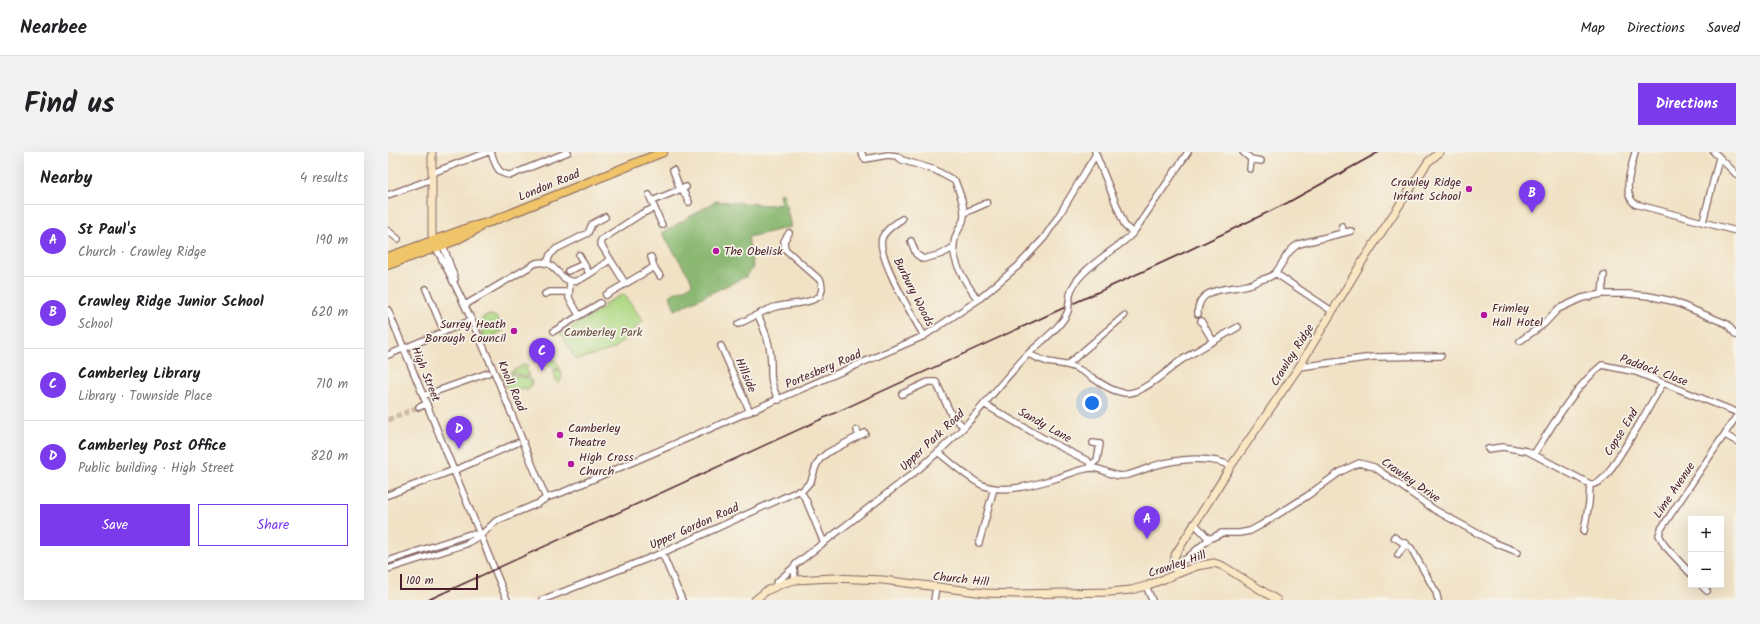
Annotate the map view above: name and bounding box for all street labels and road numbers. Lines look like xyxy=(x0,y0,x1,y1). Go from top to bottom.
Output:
street label: London Road xyxy=(515,164,584,206)
street label: Burbury Woods xyxy=(888,254,939,330)
street label: Crawley Ridge xyxy=(1266,320,1320,390)
street label: High Street xyxy=(406,344,445,405)
street label: Portesbery Road xyxy=(782,344,865,394)
street label: Paddock Close xyxy=(1617,349,1691,392)
street label: Hillside xyxy=(730,355,762,396)
street label: Knoll Road xyxy=(492,358,531,416)
street label: Sandy Lane xyxy=(1014,403,1076,448)
street label: Upper Park Road xyxy=(895,404,970,476)
street label: Copse End xyxy=(1599,404,1644,460)
street label: Crawley Drive xyxy=(1377,453,1445,508)
street label: Lime Avenue xyxy=(1649,458,1701,522)
street label: Upper Gordon Road xyxy=(646,498,743,555)
street label: Crawley Hill xyxy=(1146,546,1209,583)
street label: Church Hill xyxy=(932,567,990,592)

